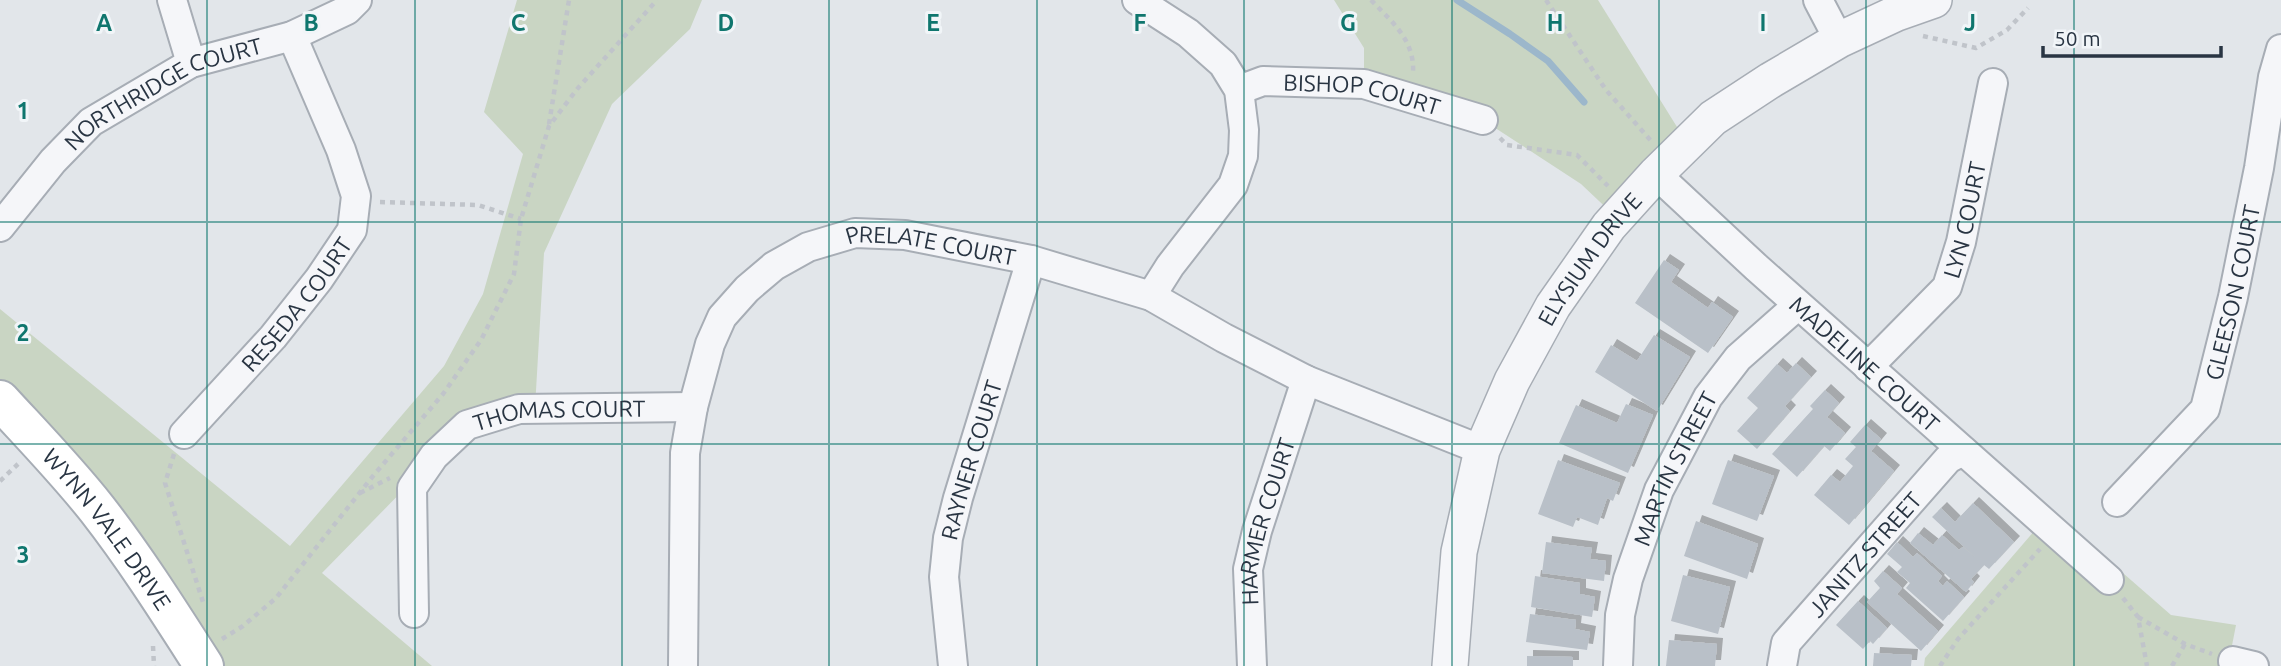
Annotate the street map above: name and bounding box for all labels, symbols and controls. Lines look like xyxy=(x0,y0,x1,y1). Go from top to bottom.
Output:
text: A xyxy=(96,10,112,35)
text: B xyxy=(303,10,319,35)
text: C xyxy=(511,10,526,35)
text: D xyxy=(718,10,734,35)
text: E xyxy=(926,10,940,35)
text: F xyxy=(1134,10,1147,35)
text: G xyxy=(1340,10,1356,35)
text: H xyxy=(1547,10,1563,35)
text: I xyxy=(1760,10,1766,35)
text: J xyxy=(1964,10,1976,35)
scale bar xyxy=(2043,14,2222,58)
text: 50 m xyxy=(2054,26,2101,50)
street label: NORTHRIDGE COURT xyxy=(59,32,265,154)
street label: BISHOP COURT xyxy=(1283,69,1444,119)
text: 1 xyxy=(17,98,29,123)
street label: LYN COURT xyxy=(1938,159,1989,281)
street label: ELYSIUM DRIVE xyxy=(1532,187,1646,329)
street label: GLEESON COURT xyxy=(2200,202,2264,382)
street label: PRELATE COURT xyxy=(842,220,1018,269)
street label: RESEDA COURT xyxy=(236,232,356,376)
street label: MADELINE COURT xyxy=(1785,291,1945,436)
text: 2 xyxy=(17,320,29,345)
street label: RAYNER COURT xyxy=(936,377,1006,542)
street label: MARTIN STREET xyxy=(1628,387,1721,549)
street label: THOMAS COURT xyxy=(470,395,646,435)
street label: HARMER COURT xyxy=(1235,435,1299,606)
street label: WYNN VALE DRIVE xyxy=(38,443,176,614)
street label: JANITZ STREET xyxy=(1803,486,1926,621)
text: 3 xyxy=(17,542,29,567)

